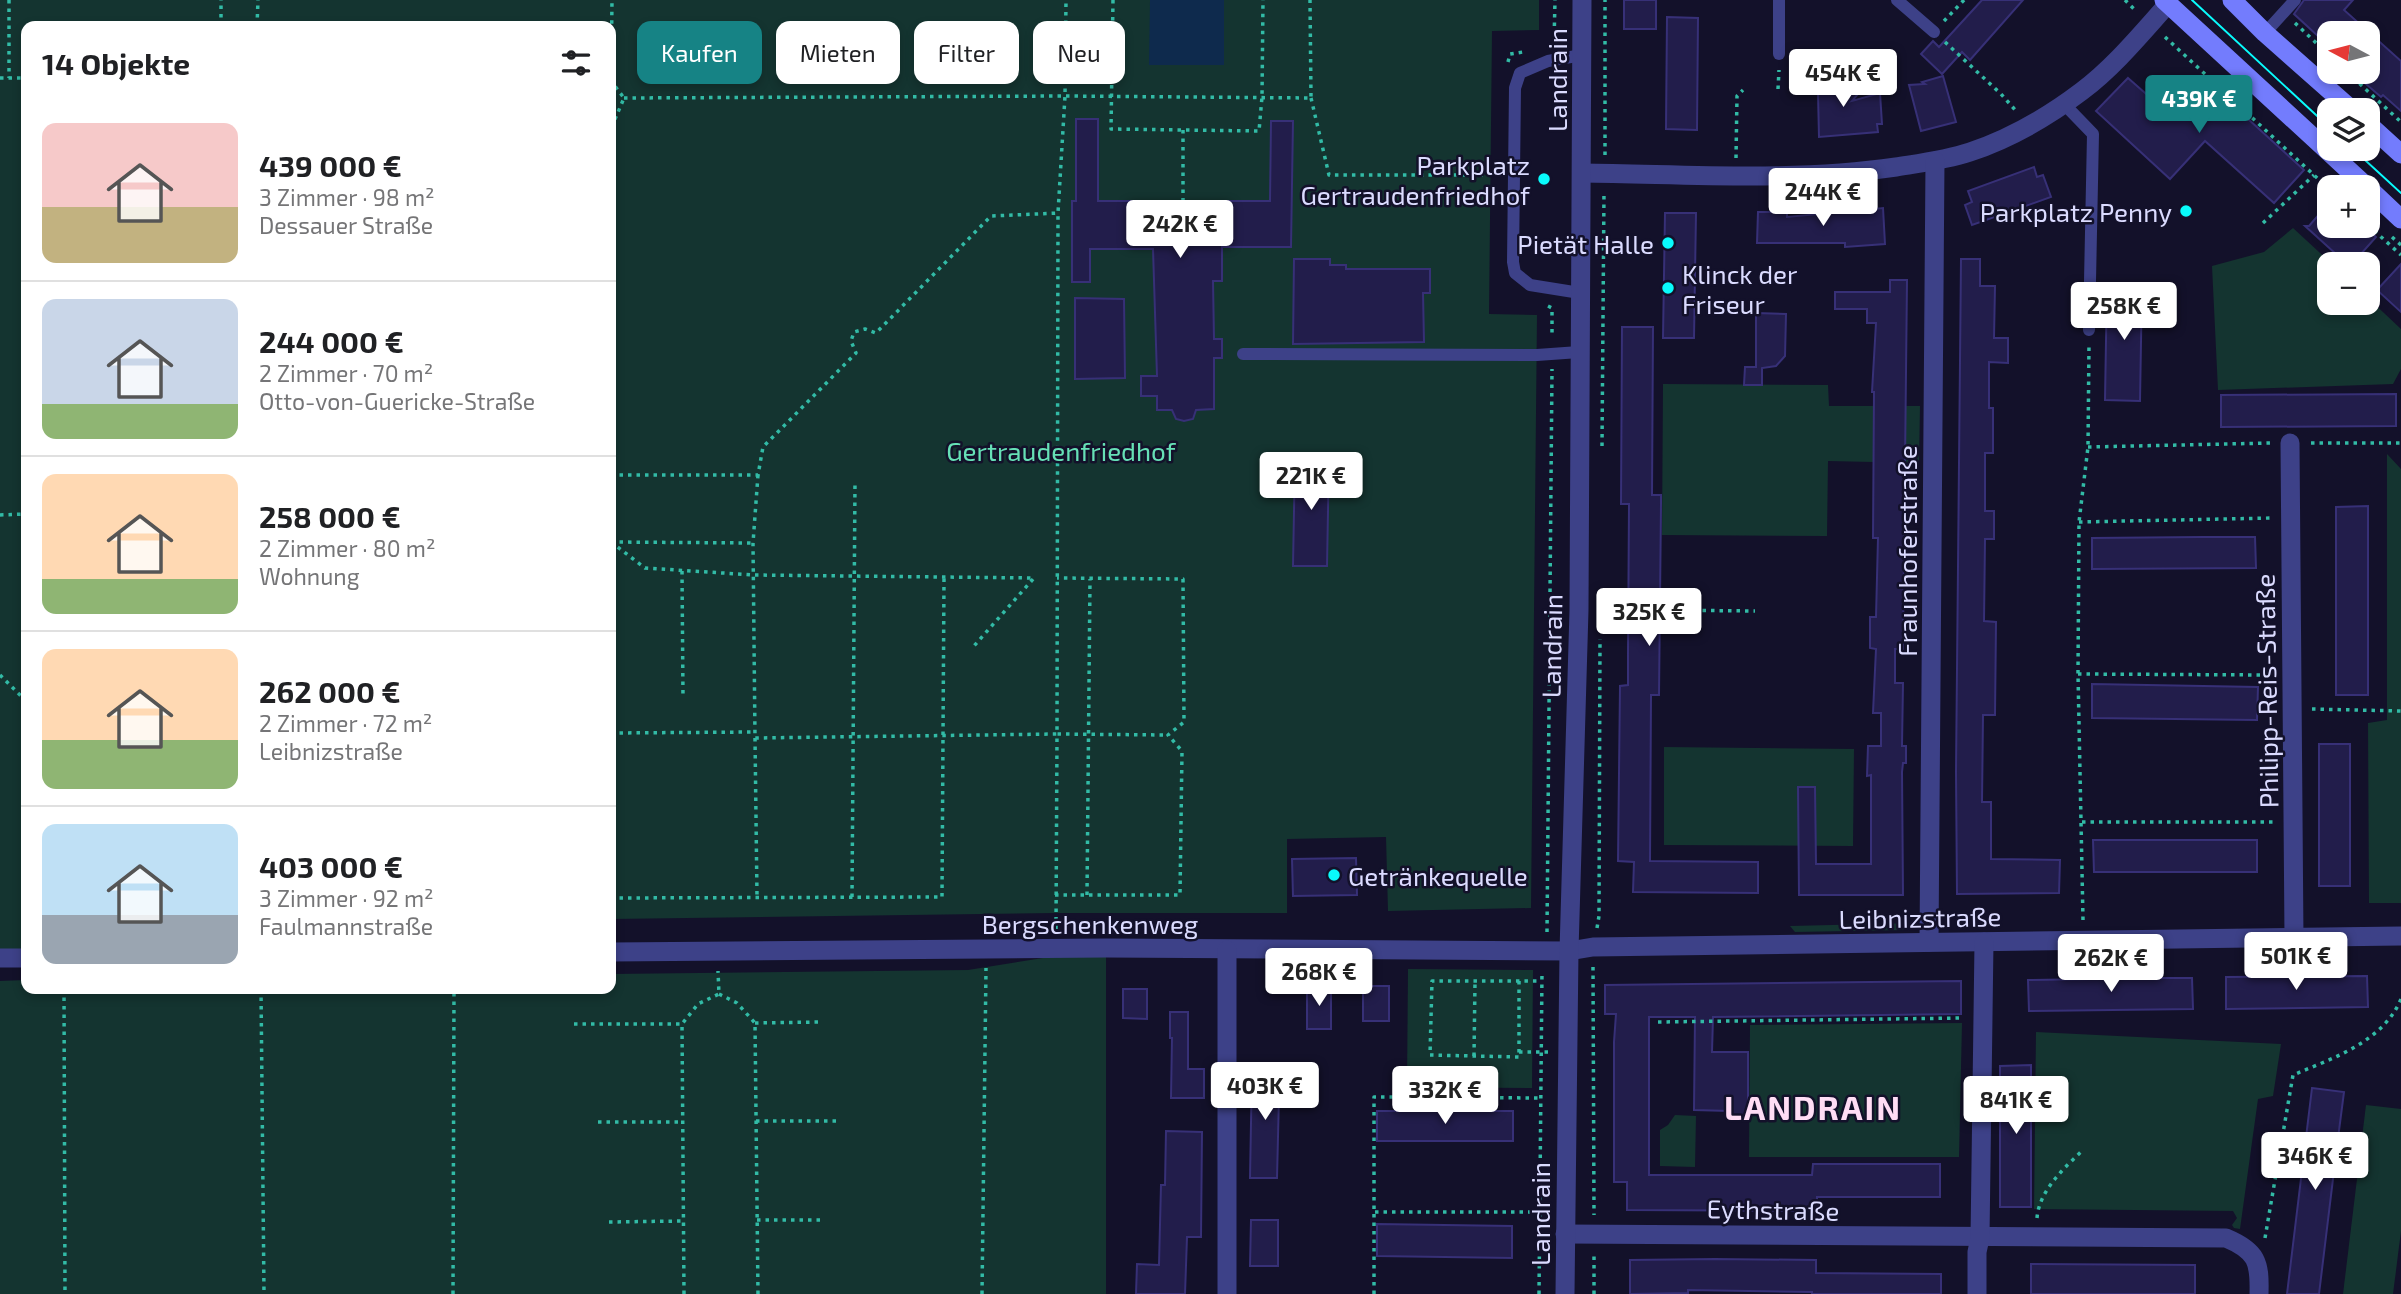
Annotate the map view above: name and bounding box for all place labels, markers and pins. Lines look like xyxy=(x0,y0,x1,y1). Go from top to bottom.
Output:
pin: 454K € xyxy=(1786,50,1900,109)
pin: 439K € xyxy=(2142,76,2256,135)
place label: Parkplatz Gertraudenfriedhof xyxy=(1301,149,1531,210)
pin: 244K € xyxy=(1766,168,1880,228)
marker: Parkplatz Gertraudenfriedhof xyxy=(1536,171,1552,187)
place label: Parkplatz Penny xyxy=(1980,196,2172,227)
pin: 242K € xyxy=(1123,201,1237,260)
marker: Parkplatz Penny xyxy=(2178,203,2194,219)
place label: Pietät Halle xyxy=(1517,228,1654,259)
marker: Pietät Halle xyxy=(1660,235,1676,251)
place label: Klinck der Friseur xyxy=(1682,258,1797,319)
marker: Klinck der Friseur xyxy=(1660,280,1676,296)
pin: 258K € xyxy=(2067,282,2181,342)
pin: 221K € xyxy=(1254,452,1368,512)
pin: 325K € xyxy=(1592,588,1706,648)
place label: Getränkequelle xyxy=(1348,860,1528,891)
marker: Getränkequelle xyxy=(1326,867,1342,883)
pin: 501K € xyxy=(2239,932,2353,992)
pin: 262K € xyxy=(2054,934,2168,994)
pin: 268K € xyxy=(1262,948,1376,1008)
pin: 403K € xyxy=(1208,1062,1322,1122)
pin: 332K € xyxy=(1388,1066,1502,1126)
pin: 841K € xyxy=(1959,1076,2073,1136)
pin: 346K € xyxy=(2258,1132,2372,1192)

